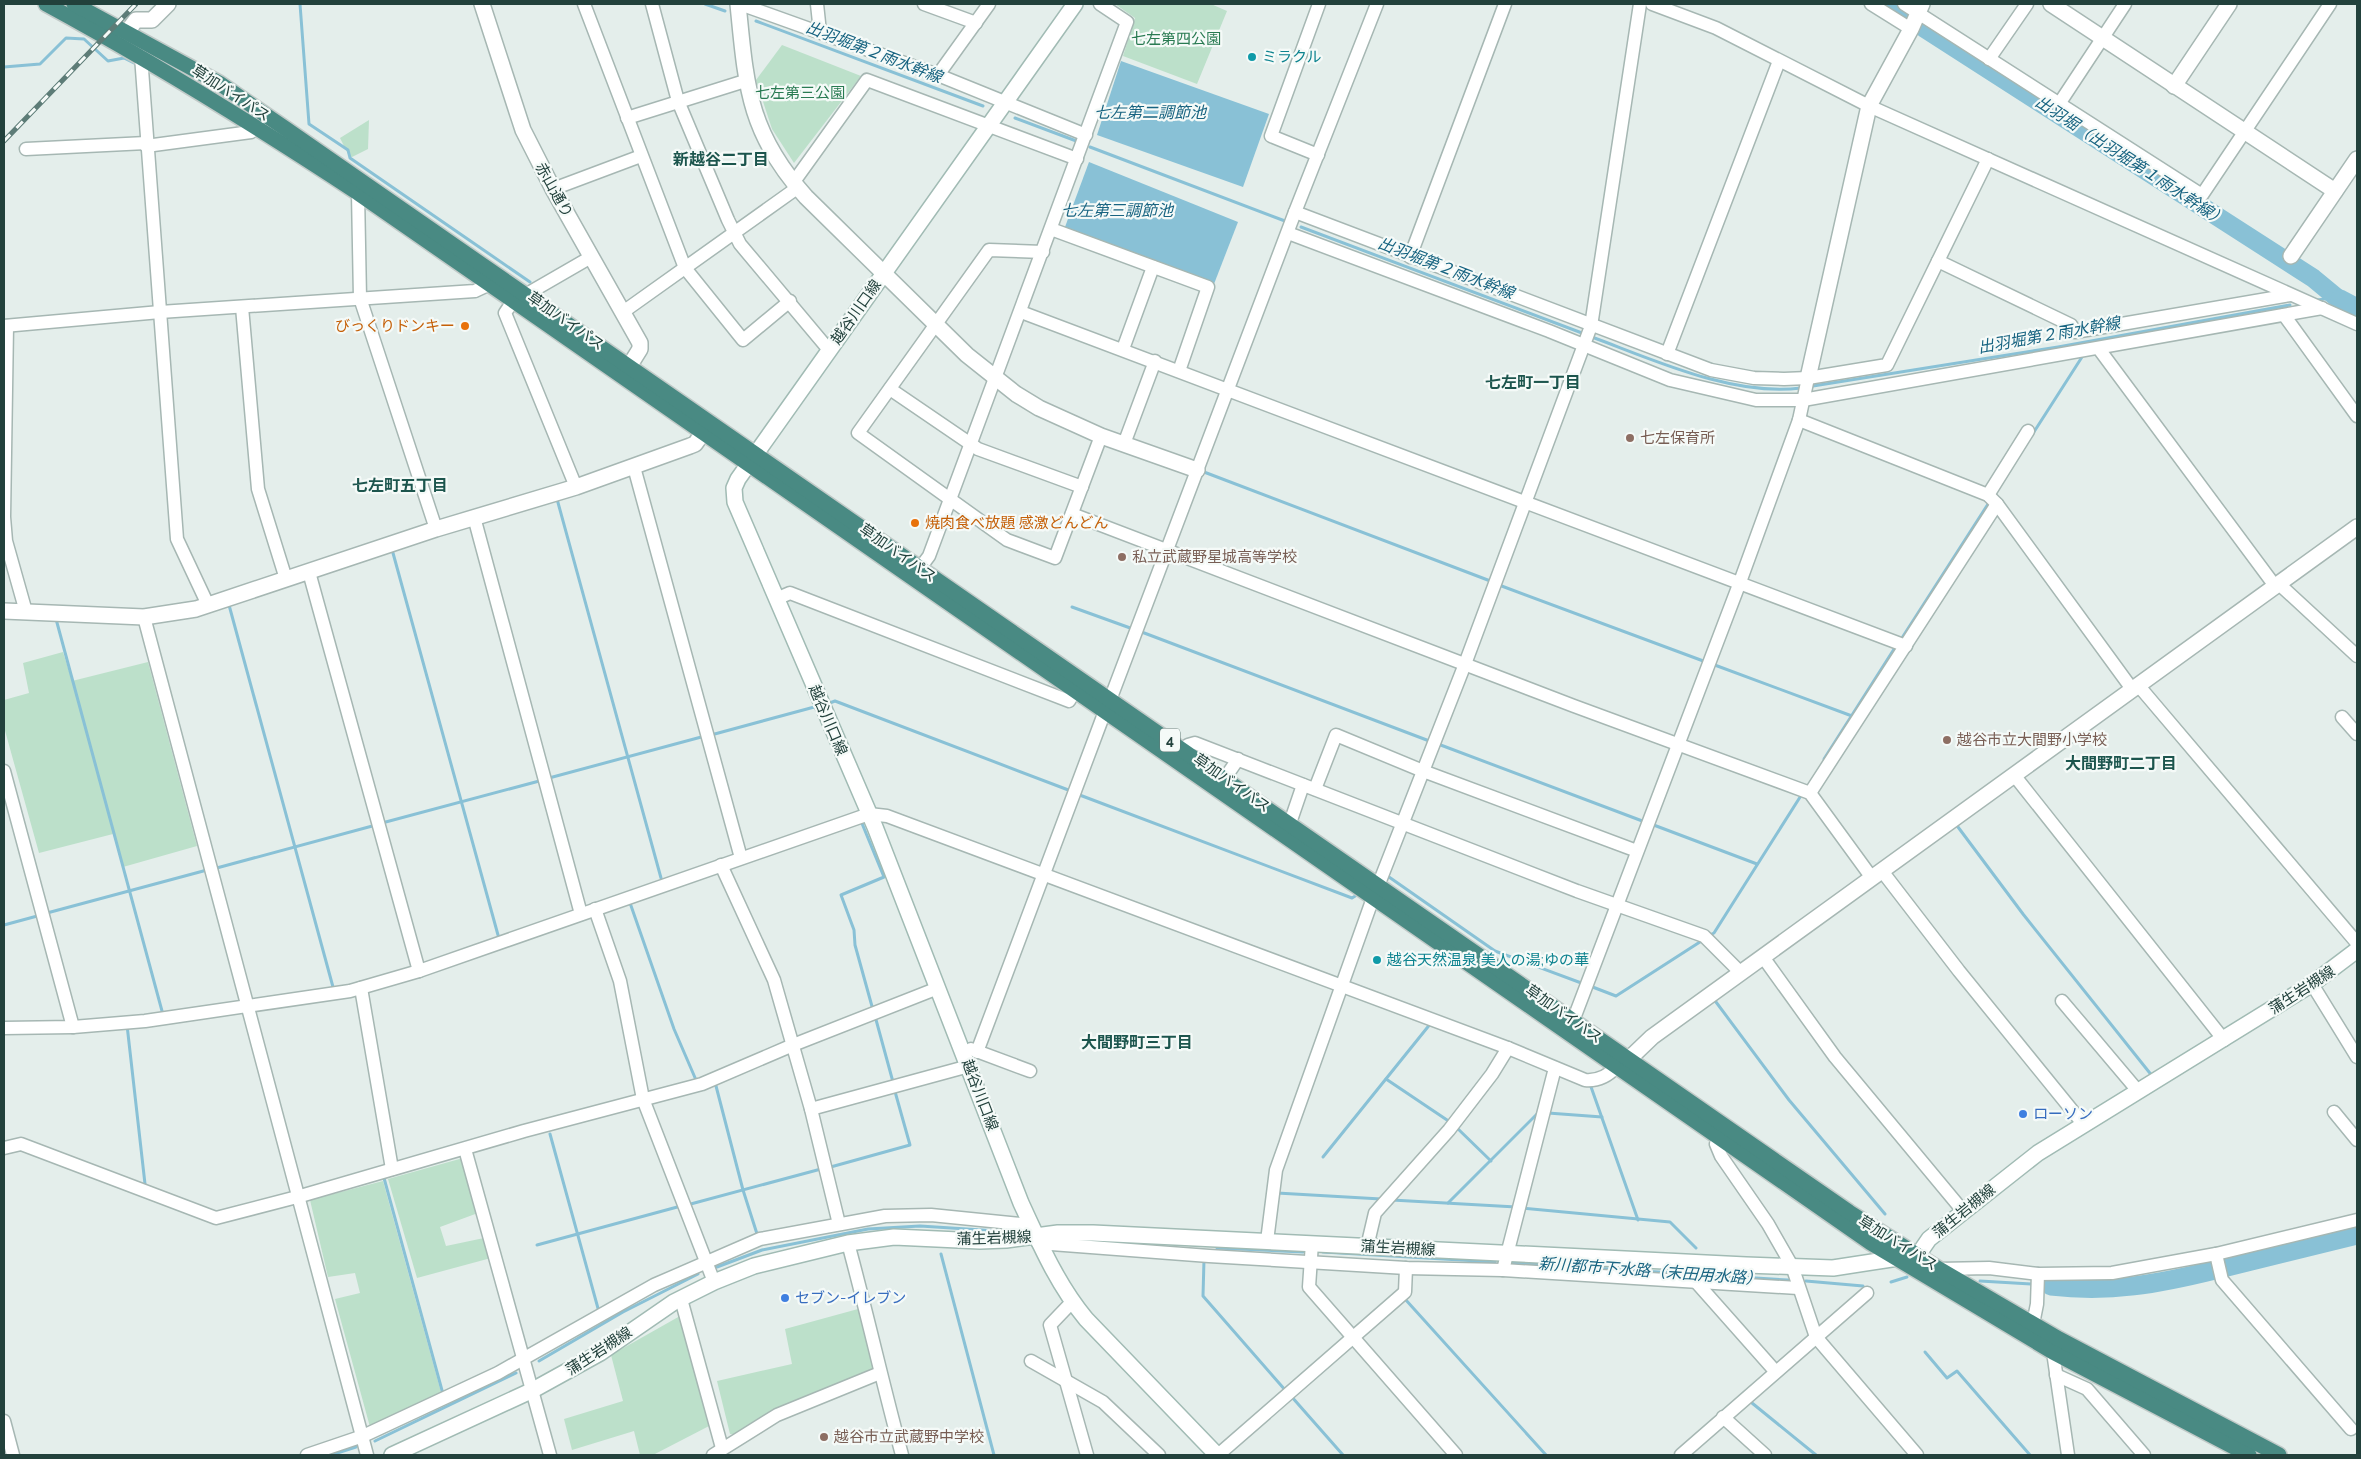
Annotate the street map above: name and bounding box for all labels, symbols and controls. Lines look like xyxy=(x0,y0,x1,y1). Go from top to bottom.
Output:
water label: 出羽堀第２雨水幹線 xyxy=(803,17,946,87)
park label: 七左第四公園 xyxy=(1131,30,1221,48)
place label: ミラクル xyxy=(1262,48,1322,66)
marker: ミラクル xyxy=(1246,51,1258,63)
street label: 草加バイパス xyxy=(188,61,274,125)
park label: 七左第三公園 xyxy=(755,84,845,102)
water label: 出羽堀（出羽堀第１雨水幹線） xyxy=(2032,92,2230,230)
water label: 七左第二調節池 xyxy=(1094,103,1208,122)
district label: 新越谷二丁目 xyxy=(673,150,769,169)
street label: 赤山通り xyxy=(532,159,576,221)
water label: 七左第三調節池 xyxy=(1061,201,1175,220)
water label: 出羽堀第２雨水幹線 xyxy=(1375,233,1518,303)
street label: 越谷川口線 xyxy=(827,276,885,349)
street label: 草加バイパス xyxy=(524,288,608,354)
water label: 出羽堀第２雨水幹線 xyxy=(1976,313,2124,357)
place label: びっくりドンキー xyxy=(335,317,455,335)
marker: びっくりドンキー xyxy=(459,320,471,332)
district label: 七左町一丁目 xyxy=(1485,373,1581,392)
place label: 七左保育所 xyxy=(1640,429,1715,447)
marker: 七左保育所 xyxy=(1624,432,1636,444)
district label: 七左町五丁目 xyxy=(352,476,448,495)
place label: 焼肉食べ放題 感激どんどん xyxy=(925,514,1108,532)
marker: 焼肉食べ放題 感激どんどん xyxy=(909,517,921,529)
street label: 草加バイパス xyxy=(856,520,940,586)
place label: 私立武蔵野星城高等学校 xyxy=(1132,548,1297,566)
marker: 私立武蔵野星城高等学校 xyxy=(1116,551,1128,563)
street label: 越谷川口線 xyxy=(805,681,851,758)
road number: 4 xyxy=(1160,728,1180,752)
place label: 越谷市立大間野小学校 xyxy=(1956,731,2107,749)
marker: 越谷市立大間野小学校 xyxy=(1941,734,1953,746)
street label: 草加バイパス xyxy=(1190,750,1274,816)
district label: 大間野町二丁目 xyxy=(2065,754,2177,773)
place label: 越谷天然温泉 美人の湯;ゆの華 xyxy=(1386,951,1589,969)
marker: 越谷天然温泉 美人の湯;ゆの華 xyxy=(1371,954,1383,966)
street label: 蒲生岩槻線 xyxy=(2266,962,2338,1018)
street label: 草加バイパス xyxy=(1522,981,1606,1047)
district label: 大間野町三丁目 xyxy=(1081,1033,1193,1052)
street label: 越谷川口線 xyxy=(958,1056,1002,1133)
place label: ローソン xyxy=(2033,1105,2093,1123)
marker: ローソン xyxy=(2017,1108,2029,1120)
street label: 蒲生岩槻線 xyxy=(1929,1180,1999,1242)
street label: 草加バイパス xyxy=(1855,1212,1941,1274)
street label: 蒲生岩槻線 xyxy=(956,1228,1032,1248)
street label: 蒲生岩槻線 xyxy=(1360,1237,1436,1259)
water label: 新川都市下水路（末田用水路） xyxy=(1538,1254,1762,1288)
place label: セブン-イレブン xyxy=(795,1289,906,1307)
marker: セブン-イレブン xyxy=(779,1292,791,1304)
street label: 蒲生岩槻線 xyxy=(563,1323,635,1379)
place label: 越谷市立武蔵野中学校 xyxy=(833,1428,984,1446)
marker: 越谷市立武蔵野中学校 xyxy=(818,1431,830,1443)

